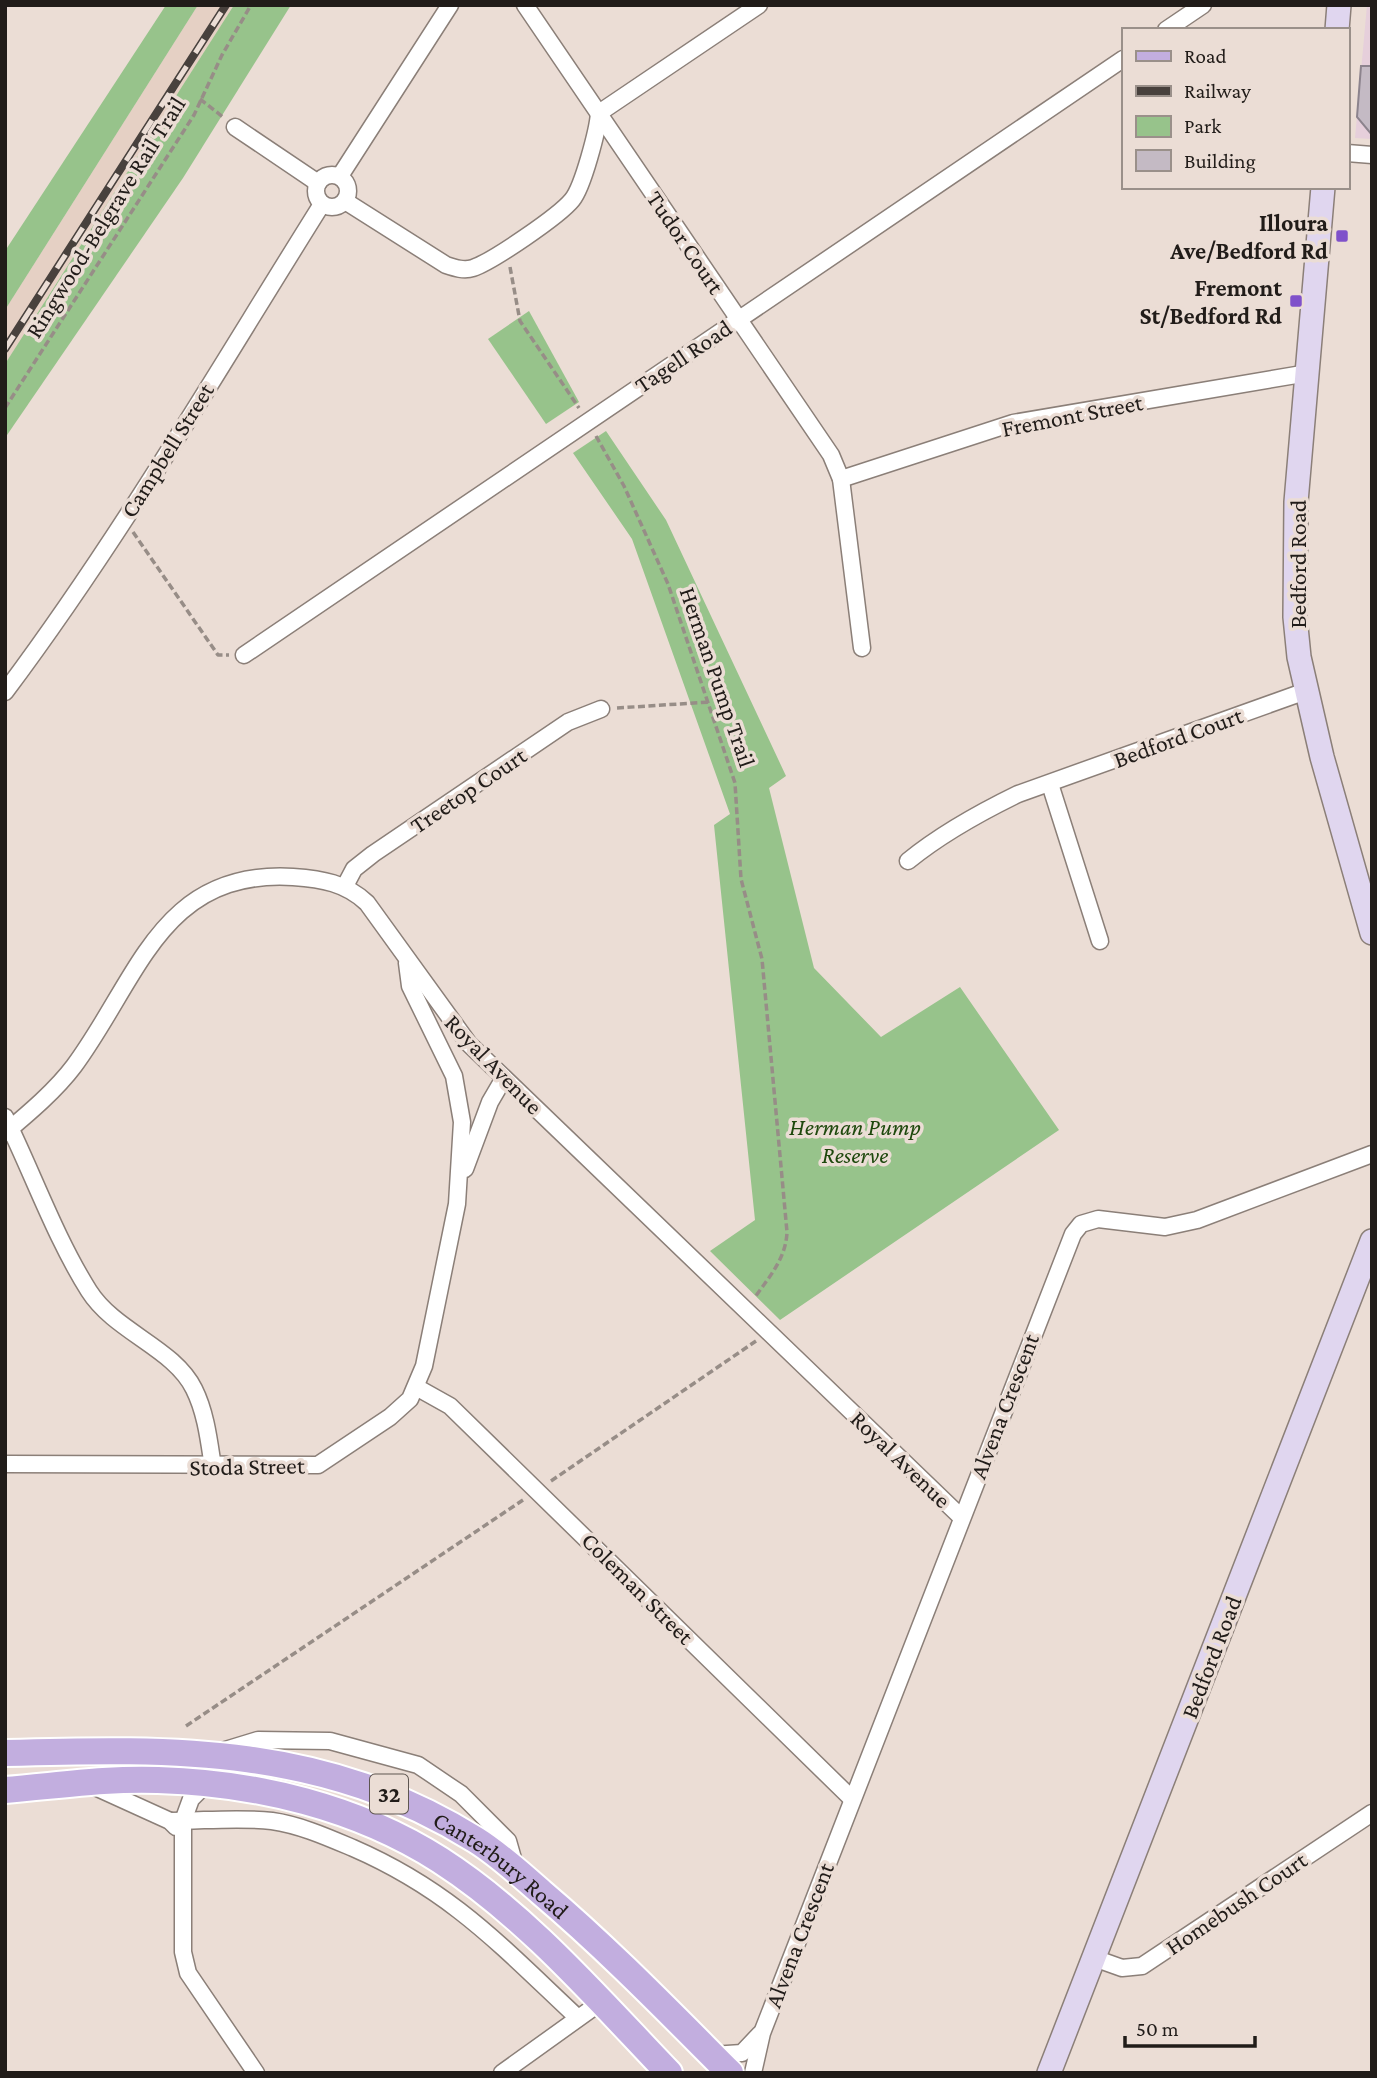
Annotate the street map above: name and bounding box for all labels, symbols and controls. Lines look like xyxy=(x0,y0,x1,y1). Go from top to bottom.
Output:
legend xyxy=(1122,28,1349,189)
text: Road xyxy=(1184,44,1227,68)
text: Railway xyxy=(1184,79,1251,103)
street label: Ringwood-Belgrave Rail Trail xyxy=(20,91,190,343)
text: Park xyxy=(1184,114,1221,138)
text: Building xyxy=(1184,149,1256,173)
street label: Tudor Court xyxy=(642,185,731,299)
place label: Illoura Ave/Bedford Rd xyxy=(1169,209,1328,264)
marker: Illoura Ave/Bedford Rd xyxy=(1334,228,1350,244)
place label: Fremont St/Bedford Rd xyxy=(1139,274,1282,329)
marker: Fremont St/Bedford Rd xyxy=(1288,293,1304,309)
street label: Tagell Road xyxy=(629,314,737,398)
street label: Campbell Street xyxy=(115,377,220,522)
street label: Fremont Street xyxy=(999,388,1146,442)
street label: Bedford Road xyxy=(1284,499,1311,629)
street label: Herman Pump Trail xyxy=(675,583,761,771)
street label: Bedford Court xyxy=(1110,701,1247,773)
street label: Treetop Court xyxy=(405,741,532,839)
street label: Royal Avenue xyxy=(440,1008,548,1120)
park label: Herman Pump Reserve xyxy=(789,1113,921,1168)
street label: Alvena Crescent xyxy=(964,1329,1044,1482)
street label: Royal Avenue xyxy=(845,1405,957,1513)
street label: Stoda Street xyxy=(189,1451,306,1481)
street label: Coleman Street xyxy=(577,1527,700,1650)
street label: Bedford Road xyxy=(1175,1592,1247,1722)
road number: 32 xyxy=(370,1774,408,1814)
street label: Canterbury Road xyxy=(429,1805,575,1924)
street label: Homebush Court xyxy=(1160,1845,1313,1960)
street label: Alvena Crescent xyxy=(759,1858,839,2011)
scale bar xyxy=(1125,2004,1254,2048)
text: 50 m xyxy=(1136,2017,1179,2041)

